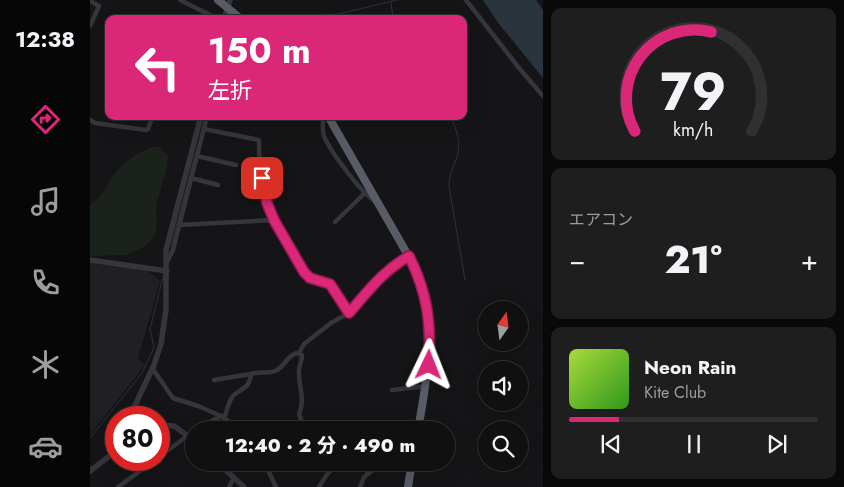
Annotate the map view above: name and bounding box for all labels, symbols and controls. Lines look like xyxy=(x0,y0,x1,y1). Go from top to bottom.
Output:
text: 12:38 xyxy=(15,23,75,55)
text: 150 m xyxy=(208,26,311,76)
icon: left xyxy=(125,35,190,100)
text: 79 xyxy=(660,54,727,130)
text: 左折 xyxy=(208,74,252,106)
icon: directions xyxy=(28,102,63,137)
text: km/h xyxy=(673,117,714,143)
pin xyxy=(241,157,283,199)
icon: arrive xyxy=(248,164,276,192)
icon: music xyxy=(28,184,63,219)
text: エアコン xyxy=(569,208,633,231)
text: 21° xyxy=(664,232,722,287)
text: − xyxy=(569,240,586,281)
text: + xyxy=(801,240,818,281)
icon: phone xyxy=(28,265,63,300)
north arrow xyxy=(478,301,528,351)
map controls xyxy=(478,301,528,471)
position arrow xyxy=(402,338,454,390)
icon: climate xyxy=(28,347,63,382)
text: Neon Rain xyxy=(644,354,737,381)
button: sound xyxy=(478,361,528,411)
text: Kite Club xyxy=(644,381,706,404)
speed limit sign: 80 xyxy=(105,406,170,471)
button: search xyxy=(478,421,528,471)
icon: car xyxy=(28,429,63,464)
icon: previous xyxy=(597,430,625,458)
icon: pause xyxy=(680,430,708,458)
icon: next xyxy=(763,430,791,458)
text: 12:40 · 2 分 · 490 m xyxy=(225,432,415,459)

